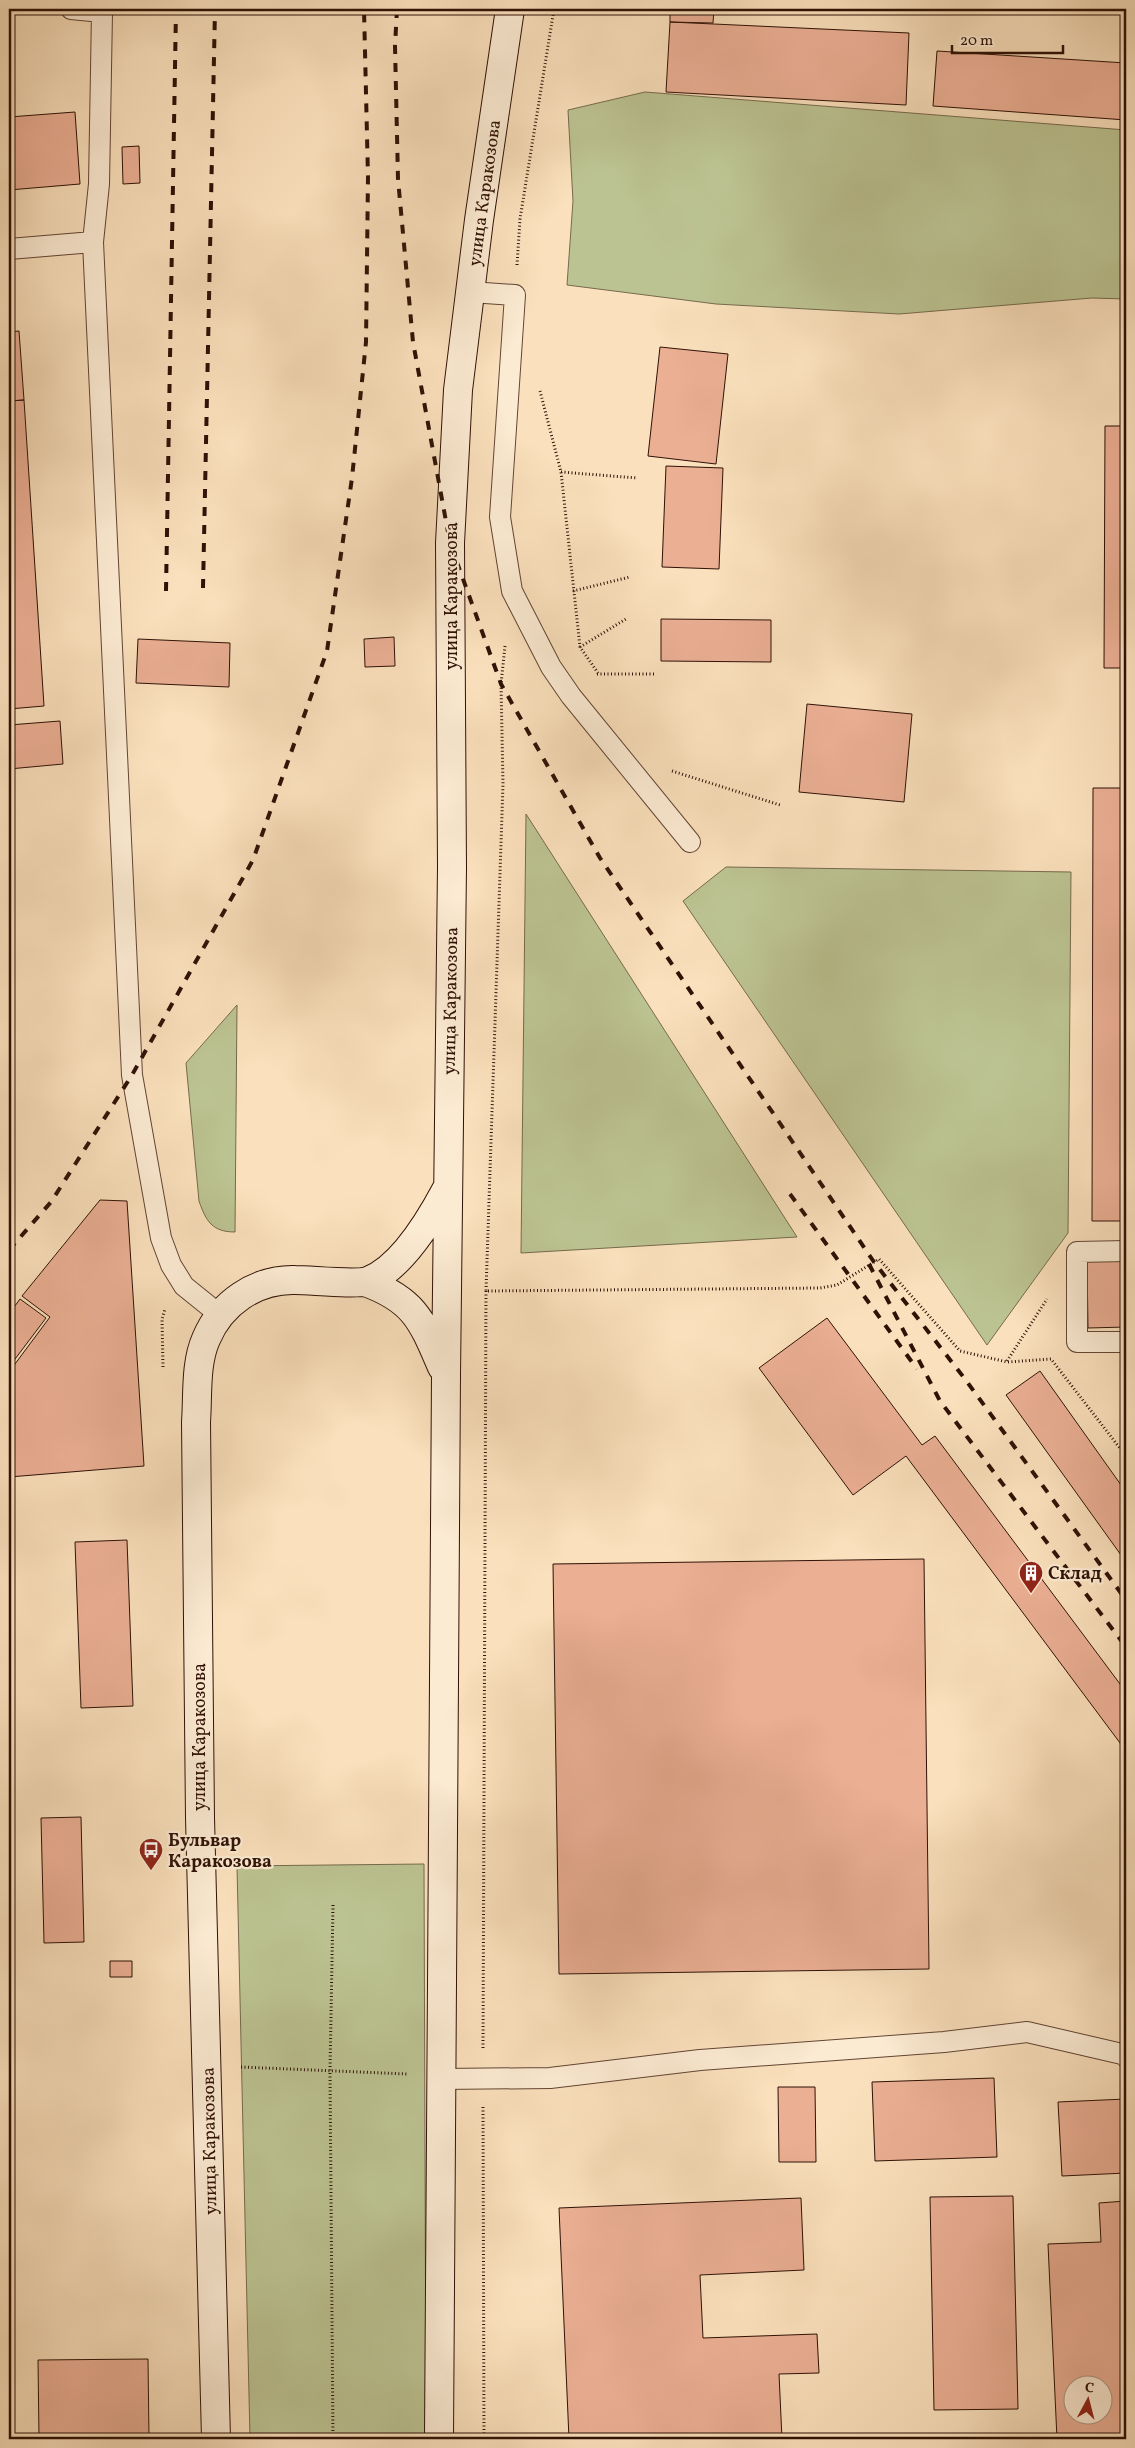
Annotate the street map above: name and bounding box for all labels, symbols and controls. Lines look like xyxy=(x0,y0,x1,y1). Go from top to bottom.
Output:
scale bar xyxy=(952,22,1064,54)
text: 20 m xyxy=(960,31,993,52)
street label: улица Каракозова xyxy=(463,118,508,268)
street label: улица Каракозова xyxy=(440,522,465,670)
street label: улица Каракозова xyxy=(438,927,465,1075)
building icon: Склад xyxy=(1018,1560,1044,1594)
place label: Склад xyxy=(1048,1562,1102,1587)
street label: улица Каракозова xyxy=(188,1663,213,1811)
place label: Бульвар Каракозова xyxy=(168,1829,272,1875)
bus stop icon: Бульвар Каракозова xyxy=(138,1837,164,1871)
street label: улица Каракозова xyxy=(197,2067,224,2215)
north arrow xyxy=(1062,2376,1112,2426)
text: С xyxy=(1084,2379,1095,2399)

